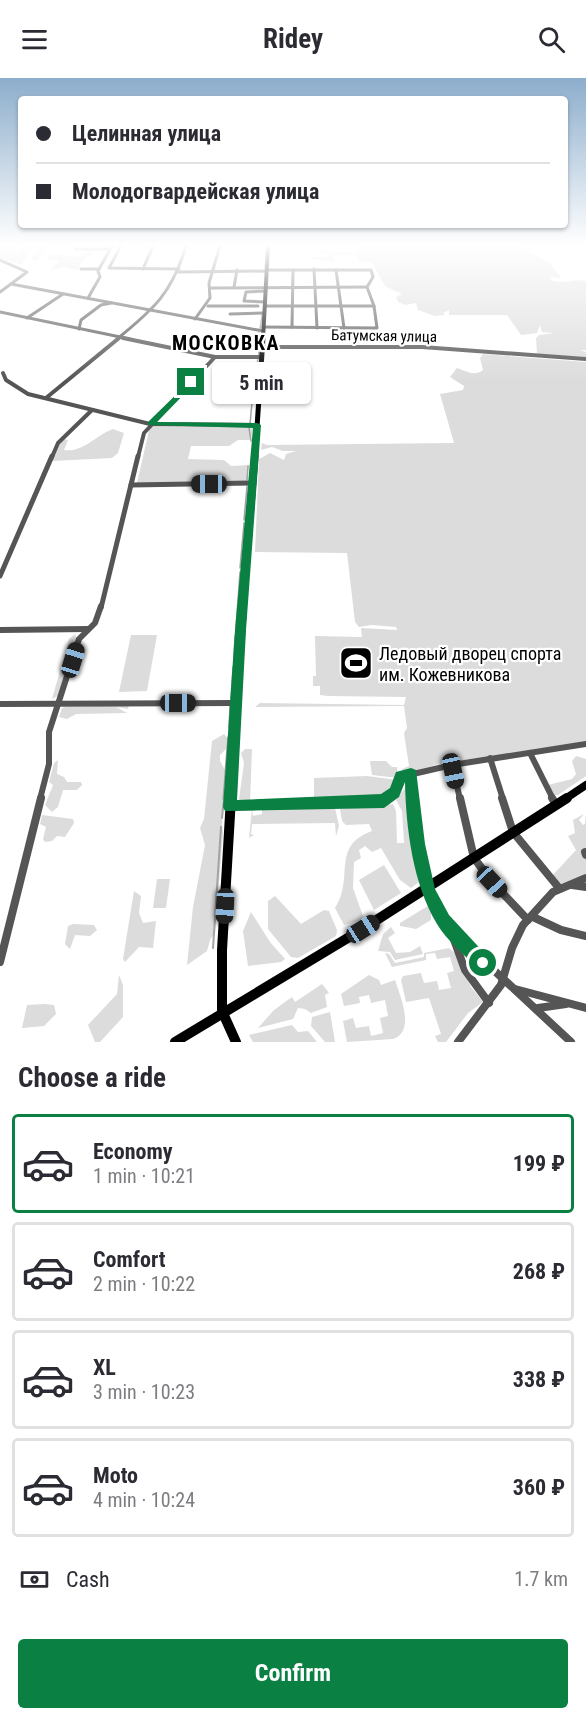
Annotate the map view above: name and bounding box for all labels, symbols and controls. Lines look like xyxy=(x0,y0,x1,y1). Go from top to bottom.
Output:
icon: menu xyxy=(18,23,51,56)
text: Ridey xyxy=(263,23,323,55)
icon: search xyxy=(535,23,568,56)
text: Целинная улица xyxy=(72,121,221,146)
text: Молодогвардейская улица xyxy=(72,179,319,204)
street label: Батумская улица xyxy=(331,326,437,346)
district label: МОСКОВКА xyxy=(172,331,280,355)
callout: 5 min xyxy=(212,361,311,403)
route end xyxy=(177,368,204,395)
text: 5 min xyxy=(239,371,284,395)
car xyxy=(191,475,227,493)
car xyxy=(59,640,87,680)
place label: Ледовый дворец спорта им. Кожевникова xyxy=(379,643,561,685)
sports icon: Ледовый дворец спорта им. Кожевникова xyxy=(338,645,374,681)
car xyxy=(160,694,196,712)
car xyxy=(440,752,466,790)
car xyxy=(473,863,511,901)
car xyxy=(215,888,235,924)
car xyxy=(343,912,383,946)
route start xyxy=(469,949,496,976)
text: Choose a ride xyxy=(18,1062,166,1094)
icon: car xyxy=(21,1137,75,1191)
text: Economy xyxy=(93,1139,173,1164)
text: 199 ₽ xyxy=(513,1151,565,1176)
text: 1 min · 10:21 xyxy=(93,1164,195,1188)
icon: car xyxy=(21,1245,75,1299)
text: Comfort xyxy=(93,1247,166,1272)
text: 268 ₽ xyxy=(513,1259,565,1284)
text: 2 min · 10:22 xyxy=(93,1272,195,1296)
icon: car xyxy=(21,1353,75,1407)
text: XL xyxy=(93,1355,116,1380)
text: 338 ₽ xyxy=(513,1367,565,1392)
text: 3 min · 10:23 xyxy=(93,1380,195,1404)
icon: car xyxy=(21,1461,75,1515)
text: Moto xyxy=(93,1463,138,1488)
text: 360 ₽ xyxy=(513,1475,565,1500)
text: 4 min · 10:24 xyxy=(93,1488,195,1512)
icon: cash xyxy=(18,1563,51,1596)
text: Cash xyxy=(66,1567,110,1592)
text: 1.7 km xyxy=(514,1567,568,1591)
button: Confirm xyxy=(18,1639,568,1708)

